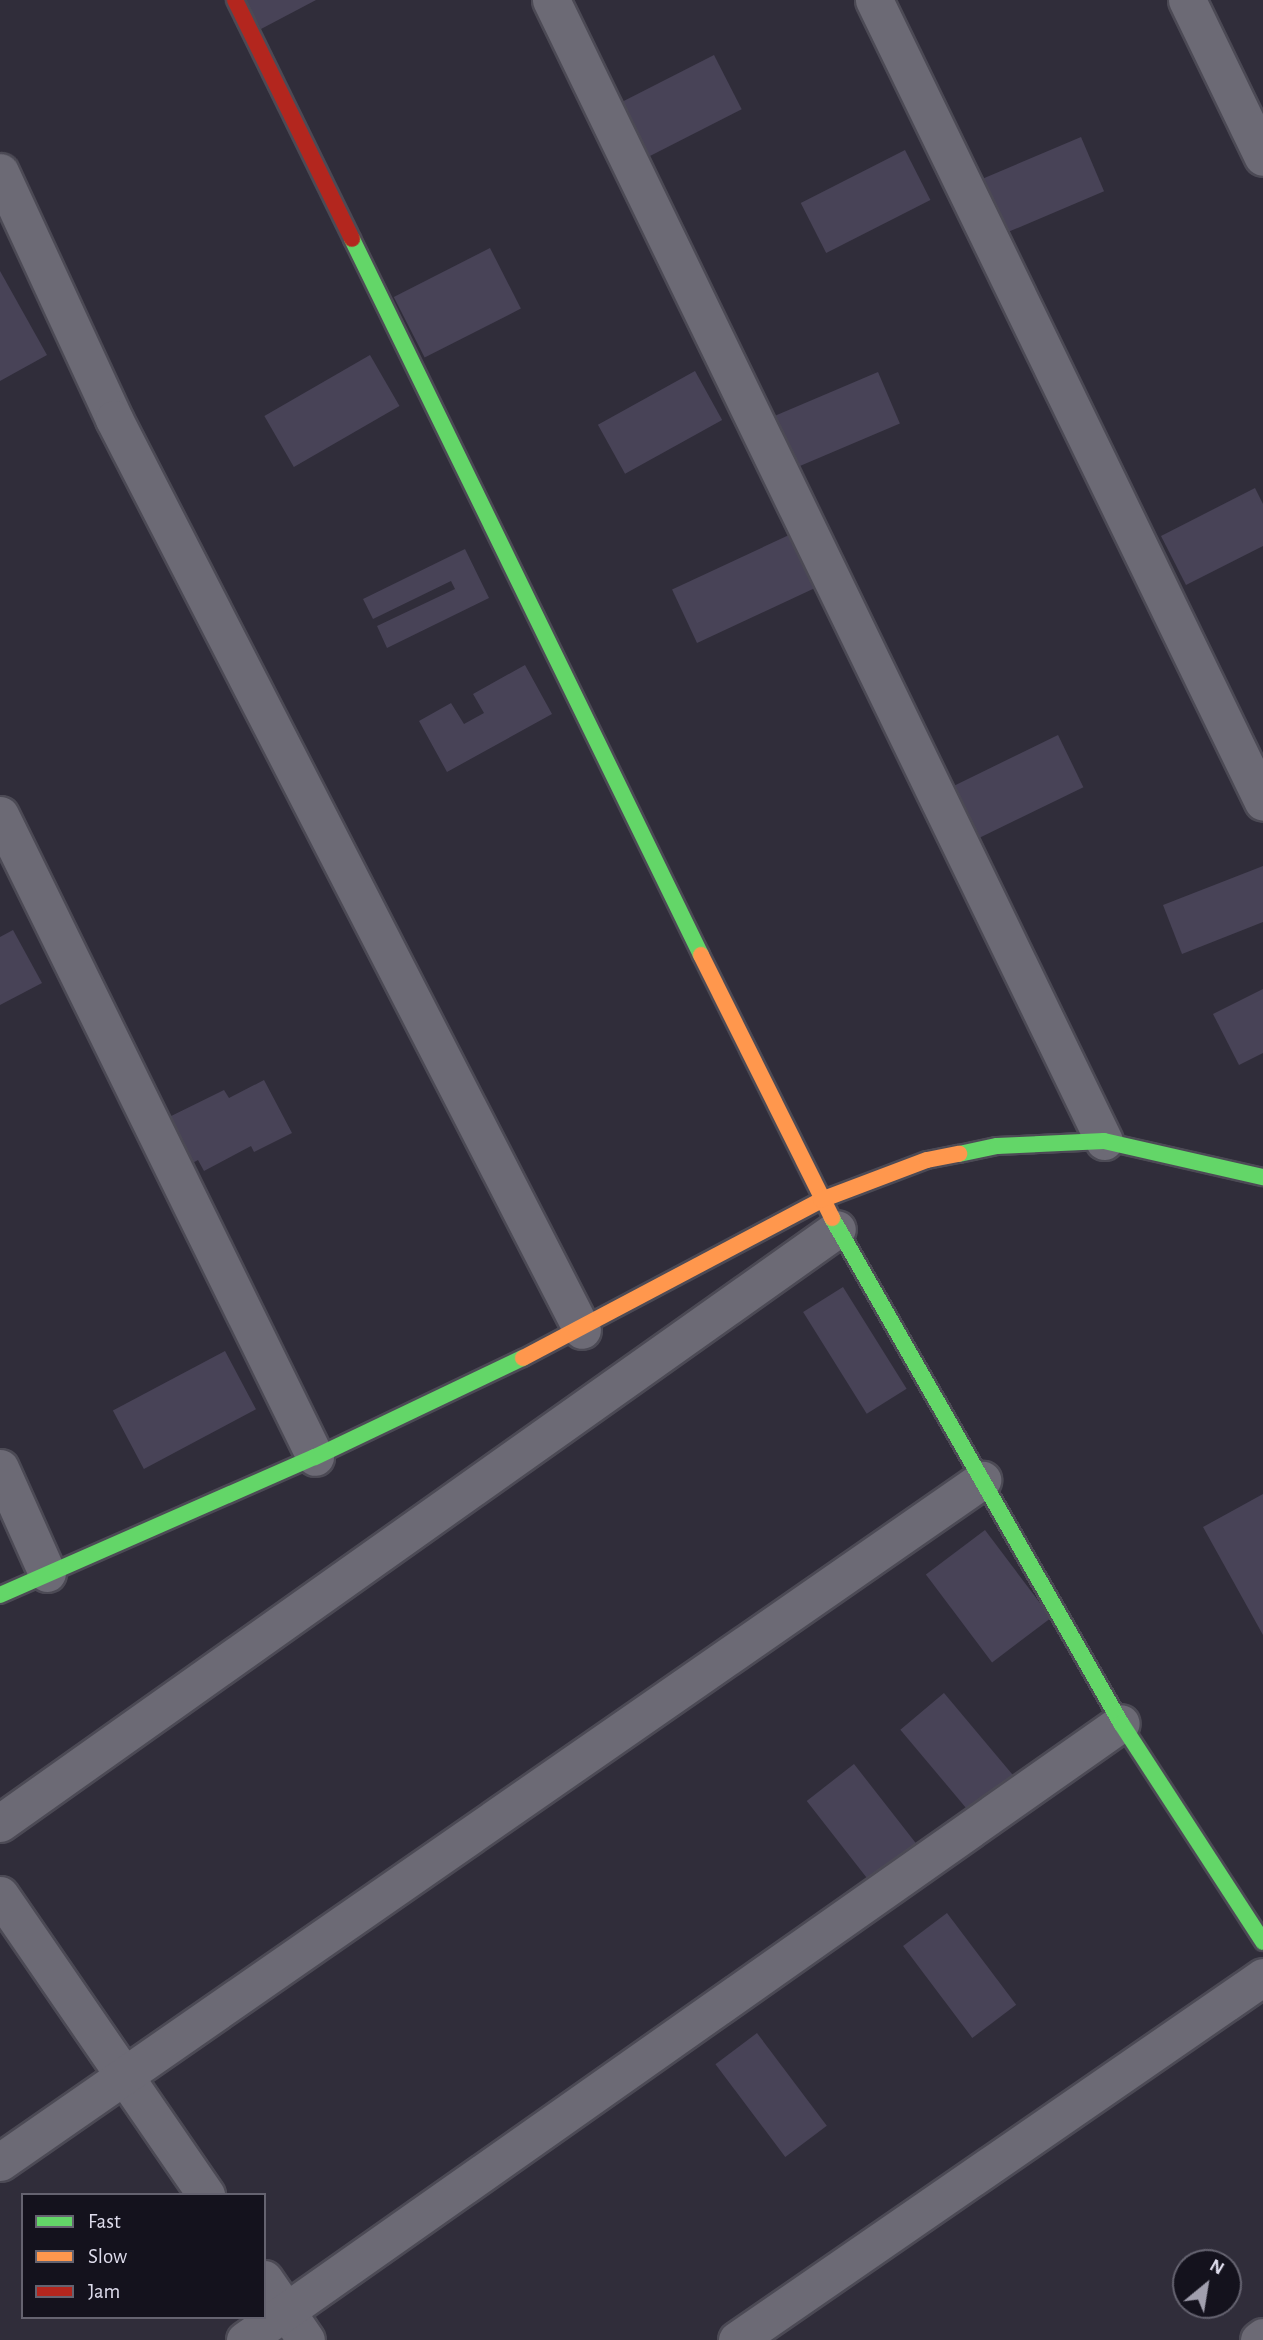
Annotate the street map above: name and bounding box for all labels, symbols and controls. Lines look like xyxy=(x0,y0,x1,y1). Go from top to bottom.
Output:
legend xyxy=(21,2193,266,2319)
text: Fast xyxy=(88,2211,121,2232)
text: Slow xyxy=(88,2246,127,2267)
north arrow xyxy=(1172,2249,1242,2319)
text: N xyxy=(1206,2256,1227,2279)
text: Jam xyxy=(88,2281,120,2302)

